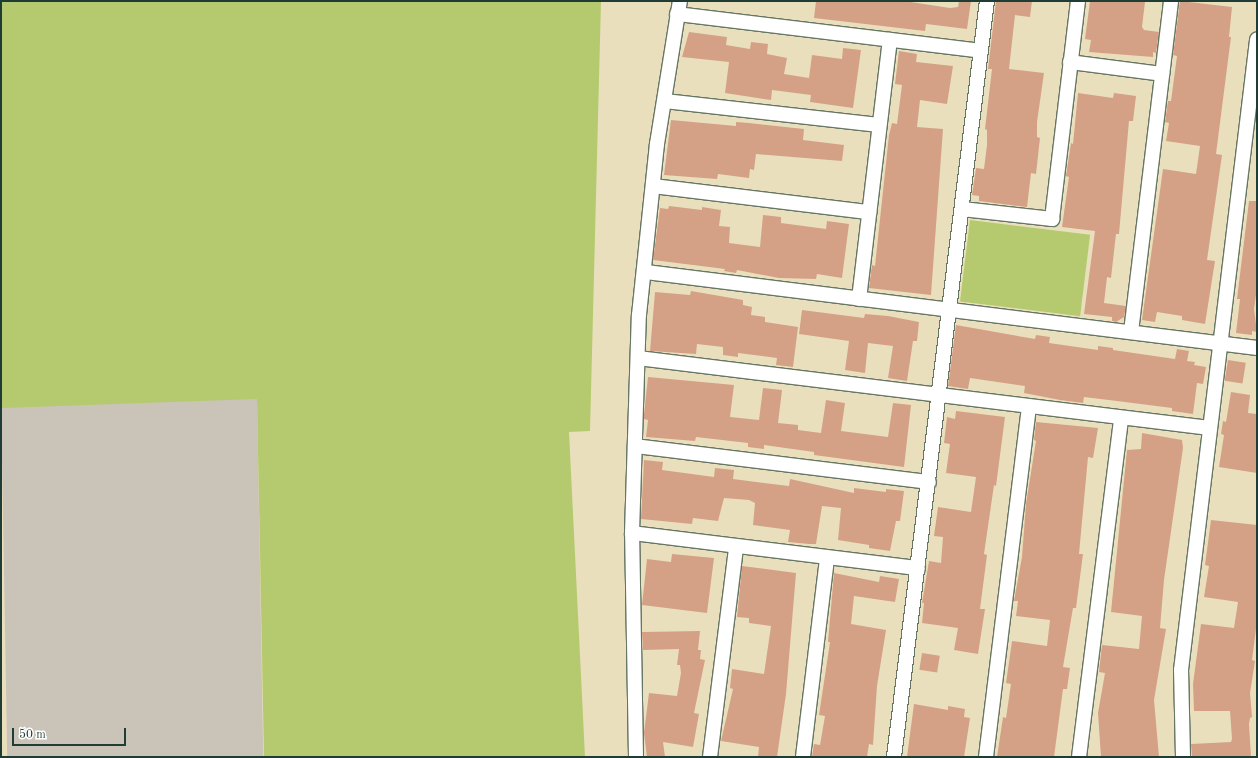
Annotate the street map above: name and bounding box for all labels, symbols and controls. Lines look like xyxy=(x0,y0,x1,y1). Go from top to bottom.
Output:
scale bar xyxy=(14,720,128,746)
text: 50 m xyxy=(19,729,46,741)

